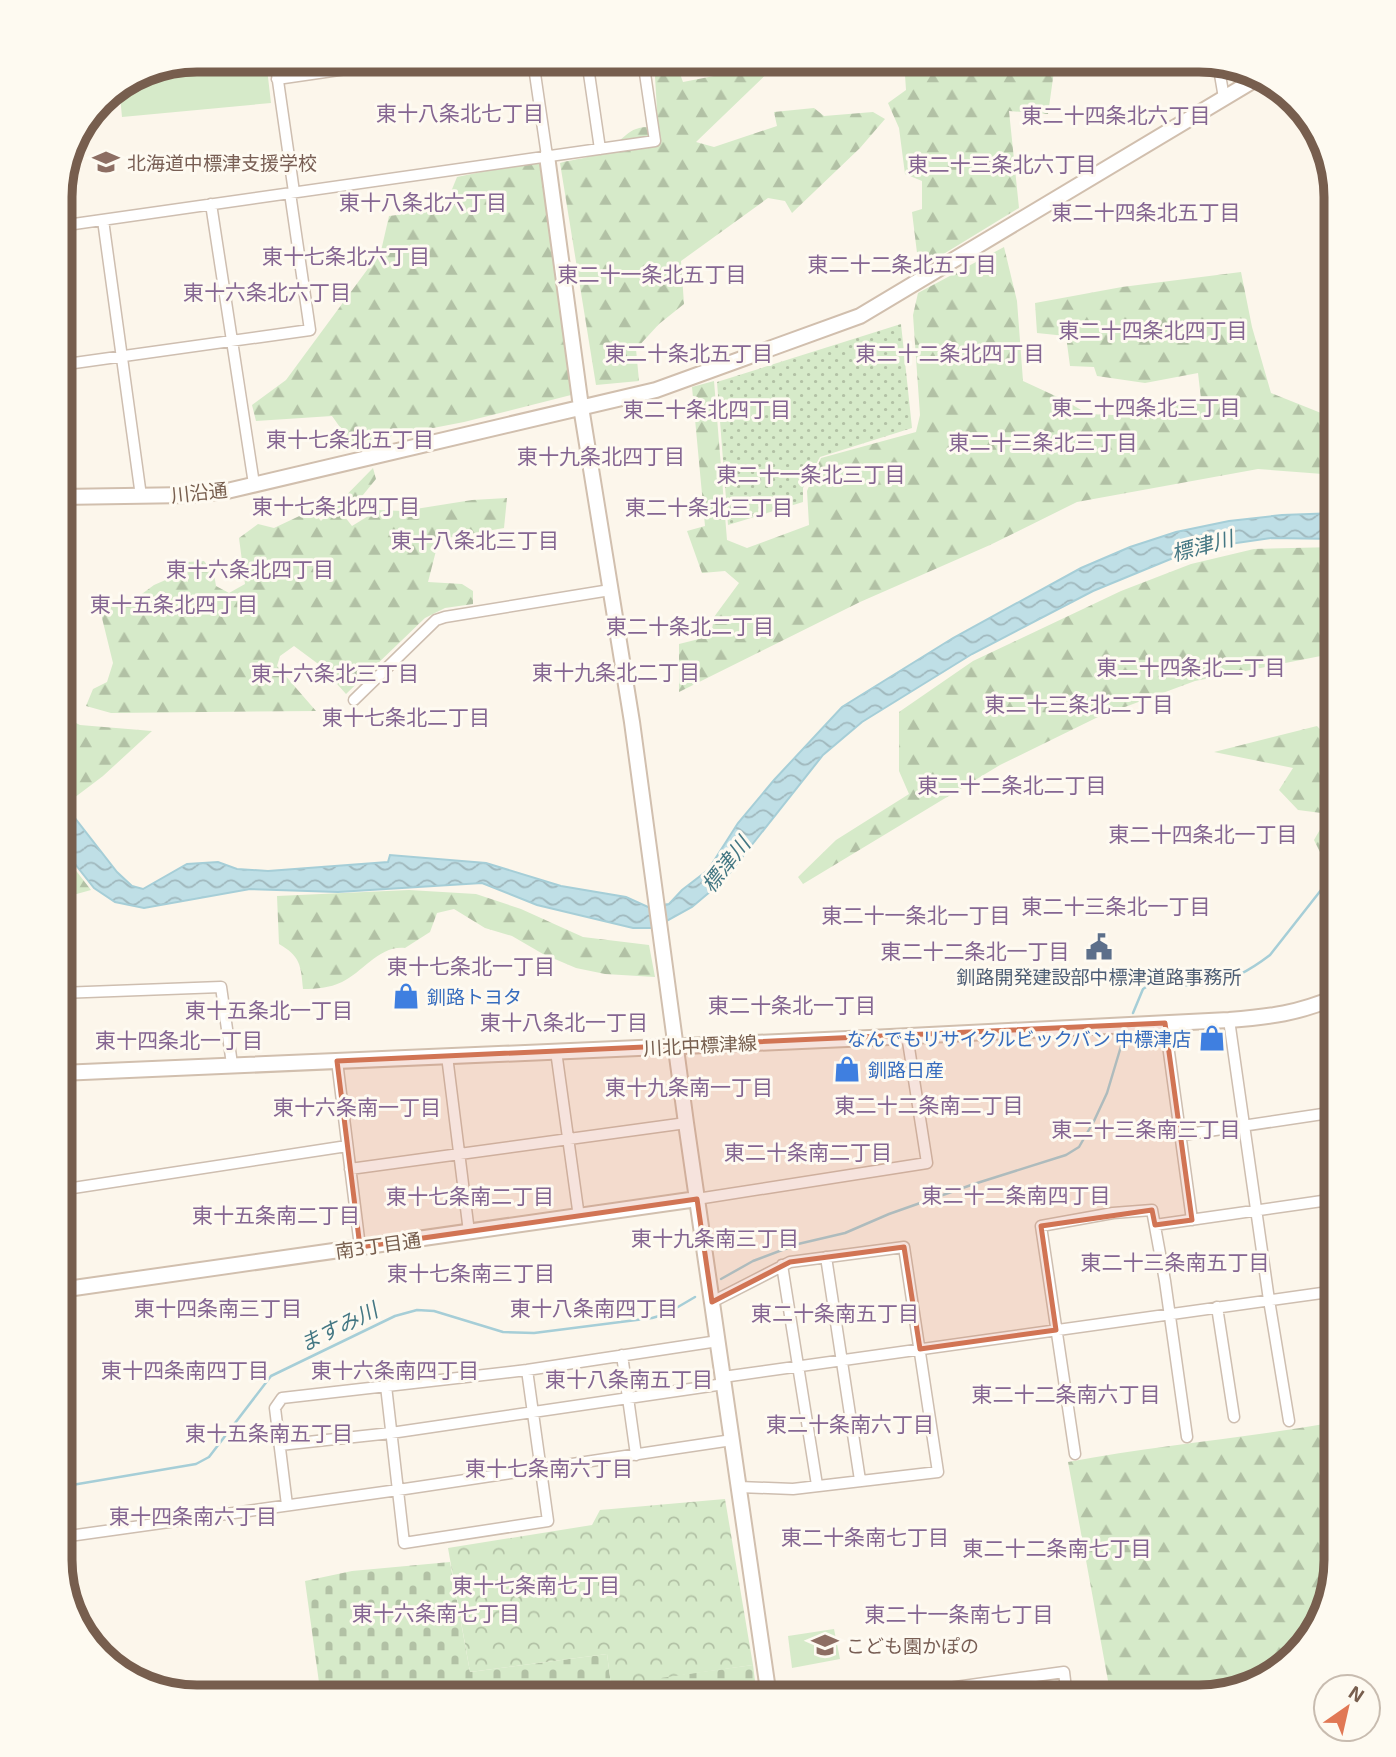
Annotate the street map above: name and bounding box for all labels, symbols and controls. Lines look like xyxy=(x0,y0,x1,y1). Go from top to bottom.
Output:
district label: 東十八条北七丁目 xyxy=(376,100,544,125)
district label: 東二十四条北六丁目 xyxy=(1022,102,1211,127)
school or university icon: 北海道中標津支援学校 xyxy=(91,147,121,177)
place label: 北海道中標津支援学校 xyxy=(127,151,317,174)
district label: 東二十三条北六丁目 xyxy=(908,151,1097,176)
district label: 東十八条北六丁目 xyxy=(339,189,507,214)
district label: 東二十四条北五丁目 xyxy=(1052,199,1241,224)
district label: 東十七条北六丁目 xyxy=(262,243,430,268)
district label: 東二十二条北五丁目 xyxy=(808,251,997,276)
district label: 東二十一条北五丁目 xyxy=(558,261,747,286)
district label: 東十六条北六丁目 xyxy=(183,279,351,304)
district label: 東二十四条北四丁目 xyxy=(1059,317,1248,342)
district label: 東二十条北五丁目 xyxy=(605,340,773,365)
district label: 東二十二条北四丁目 xyxy=(856,340,1045,365)
district label: 東二十四条北三丁目 xyxy=(1052,394,1241,419)
district label: 東二十条北四丁目 xyxy=(623,396,791,421)
district label: 東十七条北五丁目 xyxy=(266,426,434,451)
district label: 東二十三条北三丁目 xyxy=(949,429,1138,454)
district label: 東十九条北四丁目 xyxy=(517,443,685,468)
district label: 東二十一条北三丁目 xyxy=(717,461,906,486)
street label: 川沿通 xyxy=(169,478,229,506)
district label: 東十七条北四丁目 xyxy=(252,493,420,518)
district label: 東二十条北三丁目 xyxy=(625,494,793,519)
water label: 標津川 xyxy=(1168,524,1238,565)
district label: 東十八条北三丁目 xyxy=(391,527,559,552)
district label: 東十六条北四丁目 xyxy=(166,556,334,581)
district label: 東十五条北四丁目 xyxy=(90,591,258,616)
district label: 東二十条北二丁目 xyxy=(606,613,774,638)
district label: 東二十四条北二丁目 xyxy=(1097,654,1286,679)
district label: 東十九条北二丁目 xyxy=(532,659,700,684)
district label: 東十六条北三丁目 xyxy=(251,660,419,685)
district label: 東二十三条北二丁目 xyxy=(985,691,1174,716)
district label: 東十七条北二丁目 xyxy=(322,704,490,729)
district label: 東二十二条北二丁目 xyxy=(918,772,1107,797)
district label: 東二十四条北一丁目 xyxy=(1109,821,1298,846)
water label: 標津川 xyxy=(696,830,755,897)
district label: 東二十三条北一丁目 xyxy=(1022,893,1211,918)
district label: 東二十一条北一丁目 xyxy=(822,902,1011,927)
public building icon: 釧路開発建設部中標津道路事務所 xyxy=(1084,932,1114,962)
district label: 東二十二条北一丁目 xyxy=(881,938,1070,963)
district label: 東十七条北一丁目 xyxy=(387,953,555,978)
place label: 釧路開発建設部中標津道路事務所 xyxy=(956,965,1242,988)
shop icon: 釧路トヨタ xyxy=(391,981,421,1011)
place label: 釧路トヨタ xyxy=(427,985,522,1008)
district label: 東二十条北一丁目 xyxy=(708,992,876,1017)
district label: 東十五条北一丁目 xyxy=(185,997,353,1022)
district label: 東十八条北一丁目 xyxy=(480,1009,648,1034)
shop icon: なんでもリサイクルビックバン 中標津店 xyxy=(1197,1023,1227,1053)
district label: 東十四条北一丁目 xyxy=(95,1027,263,1052)
place label: なんでもリサイクルビックバン 中標津店 xyxy=(847,1027,1191,1050)
street label: 川北中標津線 xyxy=(642,1031,758,1059)
shop icon: 釧路日産 xyxy=(832,1054,862,1084)
place label: 釧路日産 xyxy=(868,1058,944,1081)
district label: 東十九条南一丁目 xyxy=(605,1074,773,1099)
district label: 東二十二条南二丁目 xyxy=(835,1092,1024,1117)
district label: 東十六条南一丁目 xyxy=(273,1094,441,1119)
district label: 東二十三条南三丁目 xyxy=(1052,1116,1241,1141)
district label: 東二十条南二丁目 xyxy=(724,1139,892,1164)
district label: 東二十二条南四丁目 xyxy=(922,1182,1111,1207)
district label: 東十七条南二丁目 xyxy=(386,1183,554,1208)
district label: 東十五条南二丁目 xyxy=(192,1202,360,1227)
district label: 東十九条南三丁目 xyxy=(631,1225,799,1250)
street label: 南3丁目通 xyxy=(334,1228,422,1262)
district label: 東二十三条南五丁目 xyxy=(1081,1249,1270,1274)
district label: 東十七条南三丁目 xyxy=(387,1260,555,1285)
district label: 東十四条南三丁目 xyxy=(134,1295,302,1320)
water label: ますみ川 xyxy=(295,1295,383,1356)
district label: 東十八条南四丁目 xyxy=(510,1295,678,1320)
district label: 東二十条南五丁目 xyxy=(751,1300,919,1325)
district label: 東十四条南四丁目 xyxy=(101,1357,269,1382)
district label: 東十六条南四丁目 xyxy=(311,1357,479,1382)
district label: 東十八条南五丁目 xyxy=(545,1366,713,1391)
district label: 東二十二条南六丁目 xyxy=(972,1381,1161,1406)
district label: 東二十条南六丁目 xyxy=(766,1411,934,1436)
district label: 東十五条南五丁目 xyxy=(185,1420,353,1445)
district label: 東十七条南六丁目 xyxy=(465,1455,633,1480)
district label: 東十四条南六丁目 xyxy=(109,1503,277,1528)
district label: 東二十条南七丁目 xyxy=(781,1524,949,1549)
district label: 東二十二条南七丁目 xyxy=(963,1535,1152,1560)
district label: 東十七条南七丁目 xyxy=(452,1572,620,1597)
district label: 東十六条南七丁目 xyxy=(352,1600,520,1625)
district label: 東二十一条南七丁目 xyxy=(865,1601,1054,1626)
school or university icon: こども園かぽの xyxy=(810,1630,840,1660)
place label: こども園かぽの xyxy=(846,1634,979,1657)
north arrow xyxy=(1312,1673,1382,1743)
text: N xyxy=(1345,1680,1369,1707)

